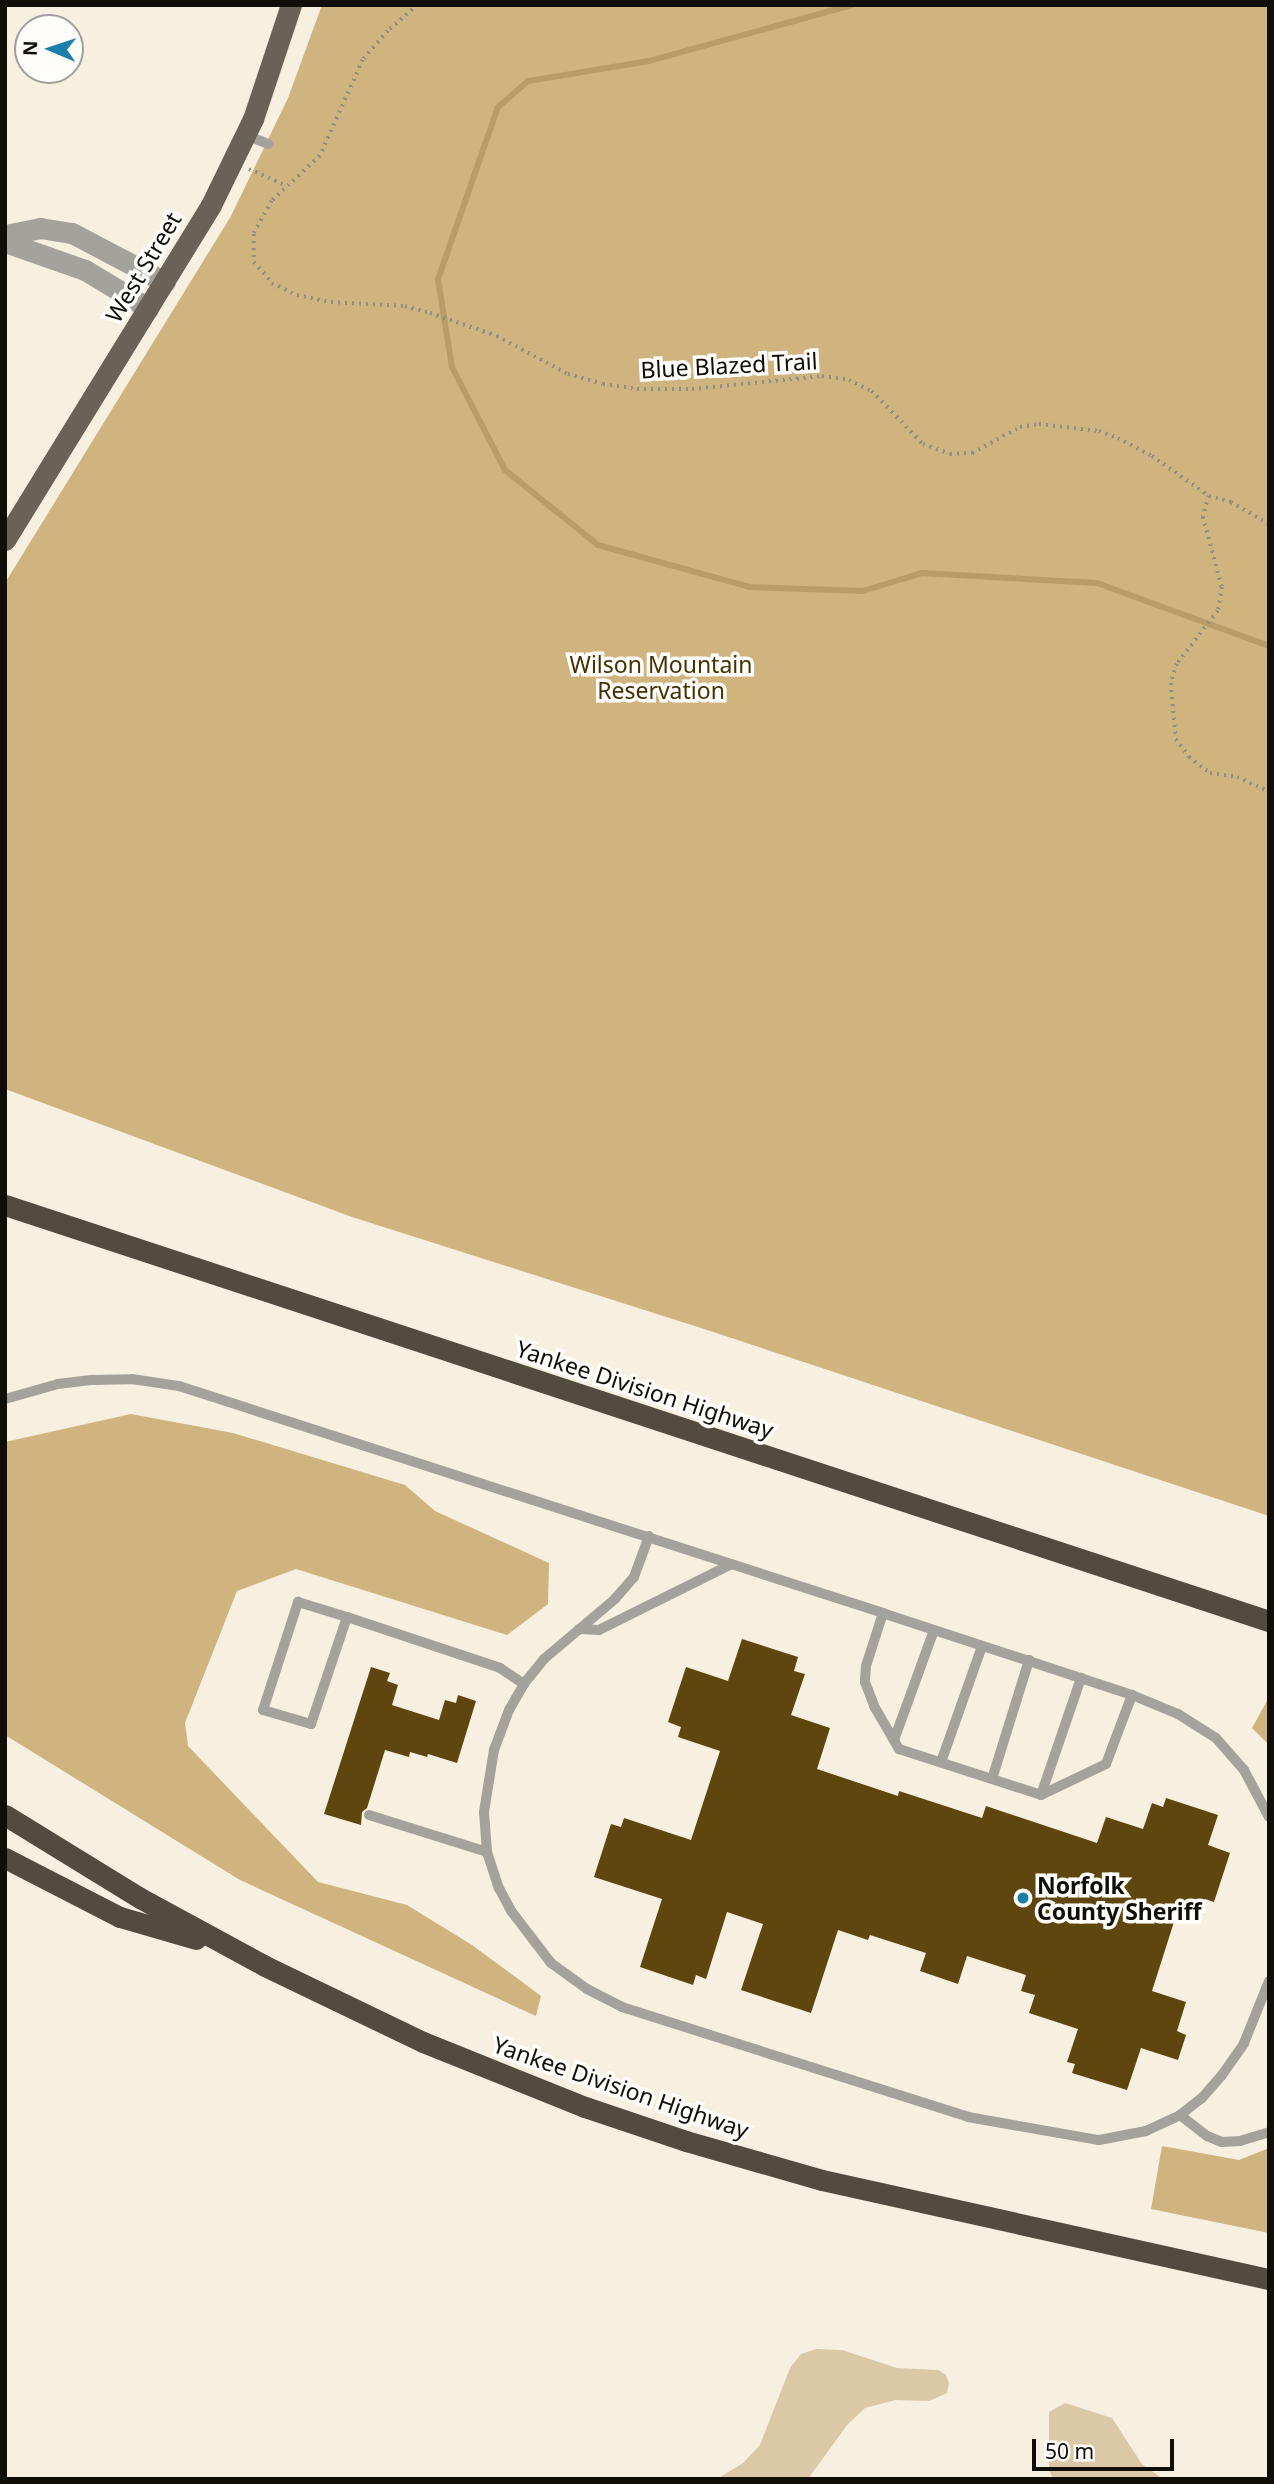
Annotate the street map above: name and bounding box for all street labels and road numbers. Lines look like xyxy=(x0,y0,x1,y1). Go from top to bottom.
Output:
street label: West Street xyxy=(99,207,187,327)
street label: Blue Blazed Trail xyxy=(640,347,818,383)
street label: Yankee Division Highway xyxy=(513,1334,777,1444)
street label: Yankee Division Highway xyxy=(490,2030,752,2144)

